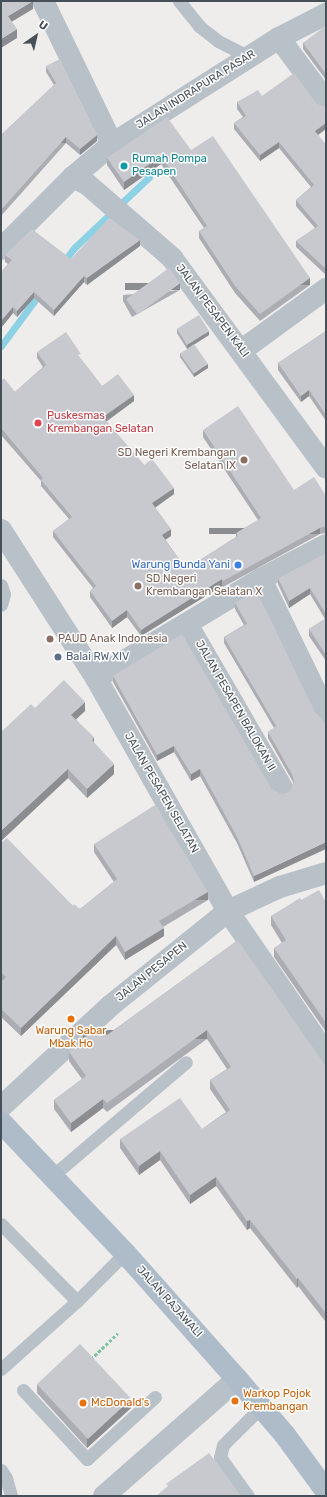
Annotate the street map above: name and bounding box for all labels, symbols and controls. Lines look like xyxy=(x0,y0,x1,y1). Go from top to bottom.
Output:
north arrow xyxy=(16,16,56,56)
text: U xyxy=(36,18,50,33)
street label: JALAN INDRAPURA PASAR xyxy=(134,48,258,132)
place label: Rumah Pompa Pesapen xyxy=(132,153,207,179)
marker: Rumah Pompa Pesapen xyxy=(119,161,129,171)
street label: JALAN PESAPEN KALI xyxy=(173,262,251,360)
place label: Puskesmas Krembangan Selatan xyxy=(47,410,154,436)
marker: Puskesmas Krembangan Selatan xyxy=(32,417,44,429)
place label: SD Negeri Krembangan Selatan IX xyxy=(118,447,236,473)
marker: SD Negeri Krembangan Selatan IX xyxy=(239,455,249,465)
place label: Warung Bunda Yani xyxy=(131,558,230,572)
marker: Warung Bunda Yani xyxy=(233,560,243,570)
place label: SD Negeri Krembangan Selatan X xyxy=(146,573,262,599)
marker: SD Negeri Krembangan Selatan X xyxy=(133,581,143,591)
place label: PAUD Anak Indonesia xyxy=(58,632,168,646)
marker: PAUD Anak Indonesia xyxy=(45,634,55,644)
street label: JALAN PESAPEN BALOKAN II xyxy=(192,638,278,774)
place label: Balai RW XIV xyxy=(66,650,129,664)
marker: Balai RW XIV xyxy=(53,652,63,662)
street label: JALAN PESAPEN SELATAN xyxy=(121,730,201,856)
street label: JALAN PESAPEN xyxy=(114,939,190,1005)
marker: Warung Sabar Mbak Ho xyxy=(66,1014,76,1024)
place label: Warung Sabar Mbak Ho xyxy=(35,1025,107,1051)
street label: JALAN RAJAWALI xyxy=(133,1264,205,1340)
place label: Warkop Pojok Krembangan xyxy=(243,1388,311,1414)
place label: McDonald's xyxy=(91,1396,149,1410)
marker: Warkop Pojok Krembangan xyxy=(230,1396,240,1406)
marker: McDonald's xyxy=(78,1398,88,1408)

